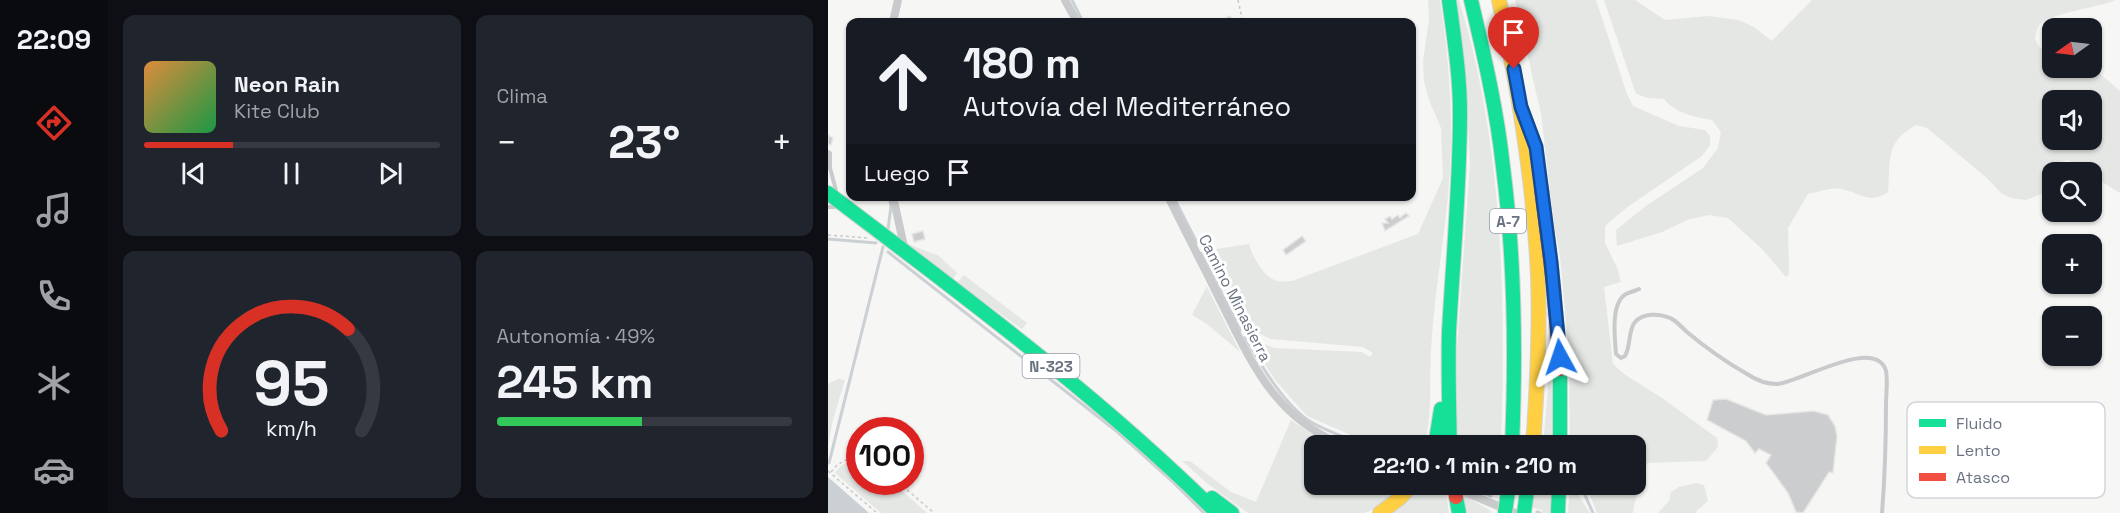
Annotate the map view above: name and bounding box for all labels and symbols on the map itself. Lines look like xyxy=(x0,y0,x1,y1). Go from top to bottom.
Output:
pin xyxy=(1488,7,1539,69)
north arrow xyxy=(2042,18,2102,78)
road number: A-7 xyxy=(1490,209,1526,233)
street label: Camino Minasierra xyxy=(1194,231,1276,365)
position arrow xyxy=(1528,325,1592,389)
road number: N-323 xyxy=(1022,354,1080,378)
legend xyxy=(1907,402,2105,498)
text: Fluido xyxy=(1956,413,2002,434)
speed limit sign: 100 xyxy=(846,417,924,495)
text: Lento xyxy=(1956,440,2001,461)
text: Atasco xyxy=(1956,467,2010,488)

